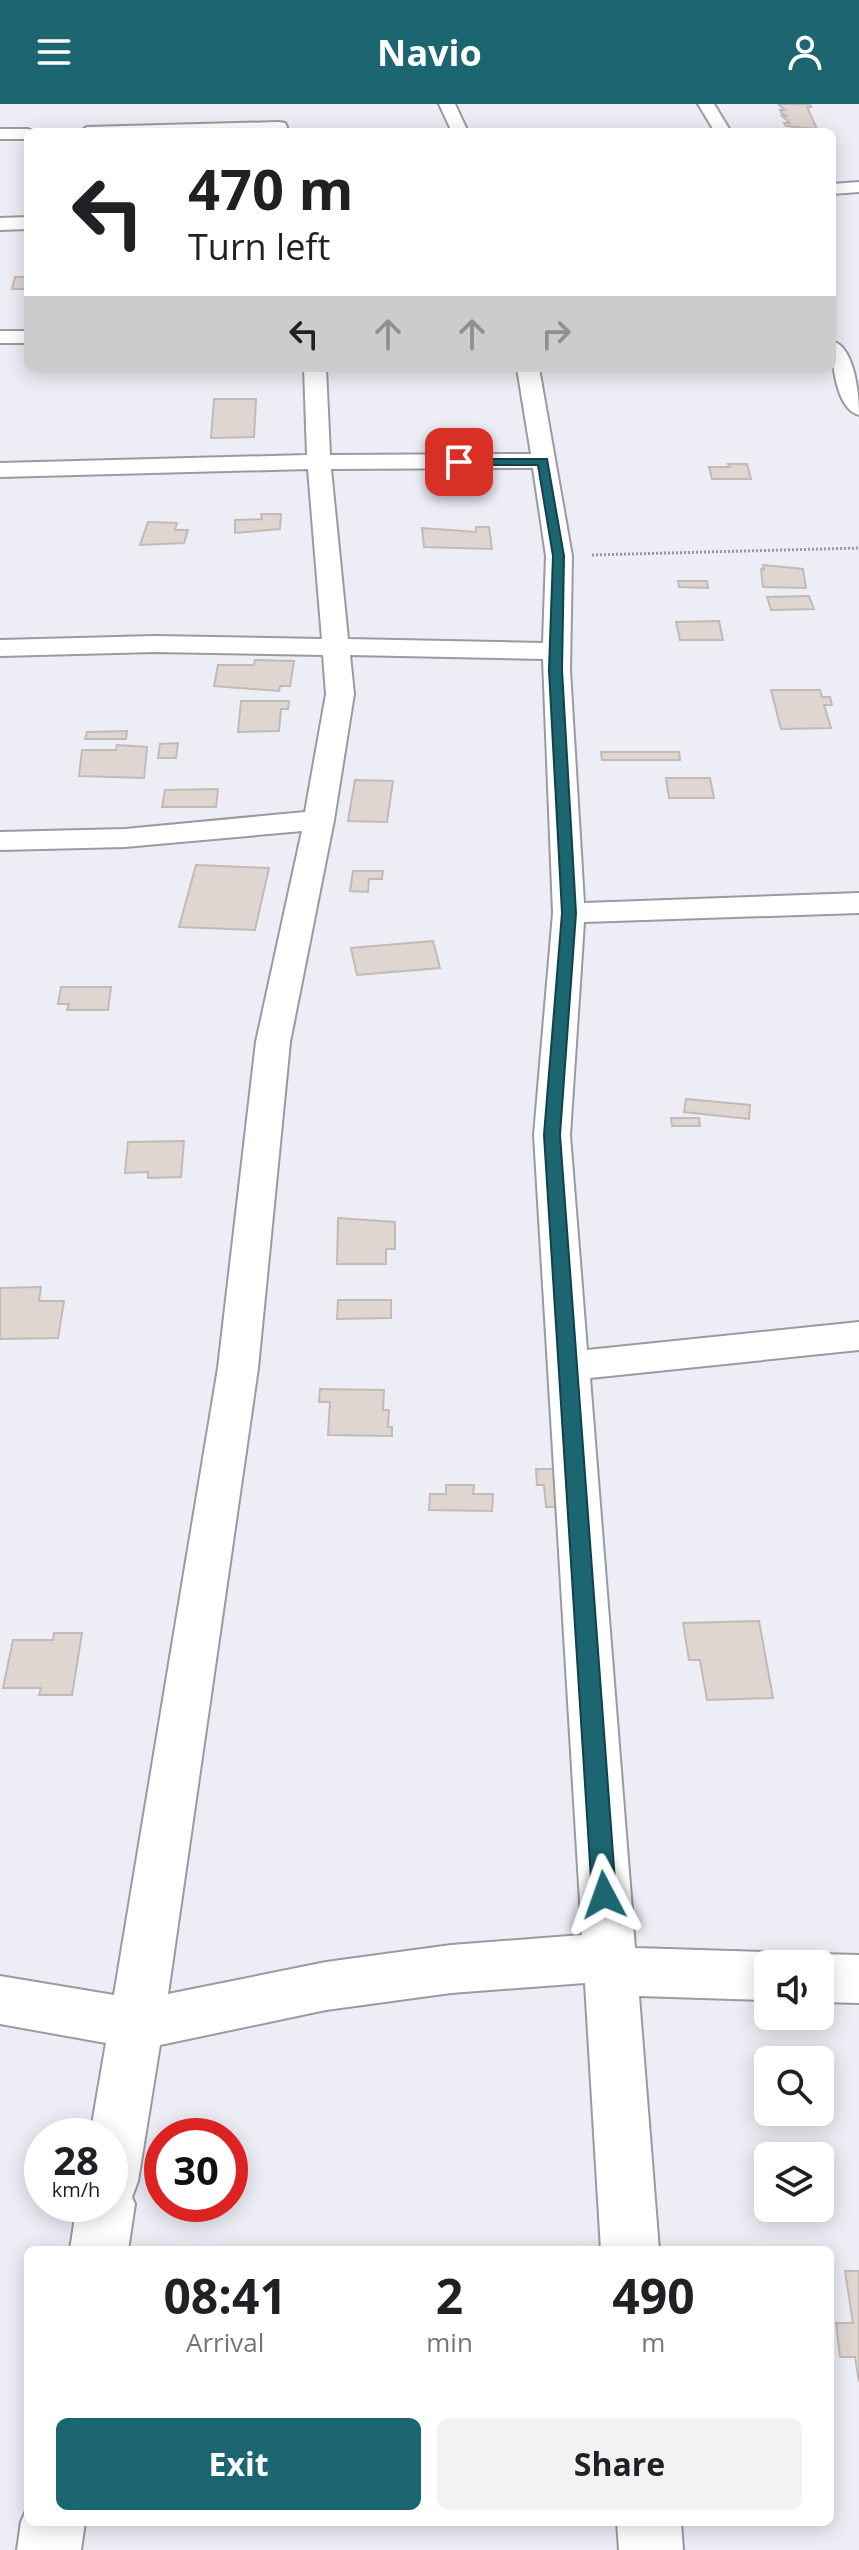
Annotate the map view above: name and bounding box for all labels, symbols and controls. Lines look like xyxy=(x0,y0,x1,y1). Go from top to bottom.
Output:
text: Navio xyxy=(377,28,482,77)
icon: menu xyxy=(32,30,76,74)
icon: person xyxy=(783,30,827,74)
text: 470 m xyxy=(188,150,354,226)
icon: left xyxy=(56,160,160,264)
text: Turn left xyxy=(188,222,330,271)
icon: left xyxy=(282,312,326,356)
icon: ahead xyxy=(366,312,410,356)
icon: ahead xyxy=(450,312,494,356)
icon: right xyxy=(534,312,578,356)
pin xyxy=(425,428,493,496)
icon: arrive xyxy=(437,440,481,484)
position arrow xyxy=(562,1853,646,1937)
map controls xyxy=(754,1950,834,2222)
button: sound xyxy=(754,1950,834,2030)
button: search xyxy=(754,2046,834,2126)
speed limit sign: 30 xyxy=(144,2118,248,2222)
text: 28 xyxy=(53,2132,99,2187)
button: layers xyxy=(754,2142,834,2222)
text: km/h xyxy=(52,2176,100,2203)
text: 08:41 xyxy=(163,2263,287,2328)
text: 2 xyxy=(436,2263,463,2328)
text: 490 xyxy=(612,2263,695,2328)
text: Arrival xyxy=(186,2324,264,2360)
text: min xyxy=(426,2324,473,2360)
text: m xyxy=(641,2324,665,2360)
button: Exit xyxy=(56,2418,421,2510)
button: Share xyxy=(437,2418,802,2510)

